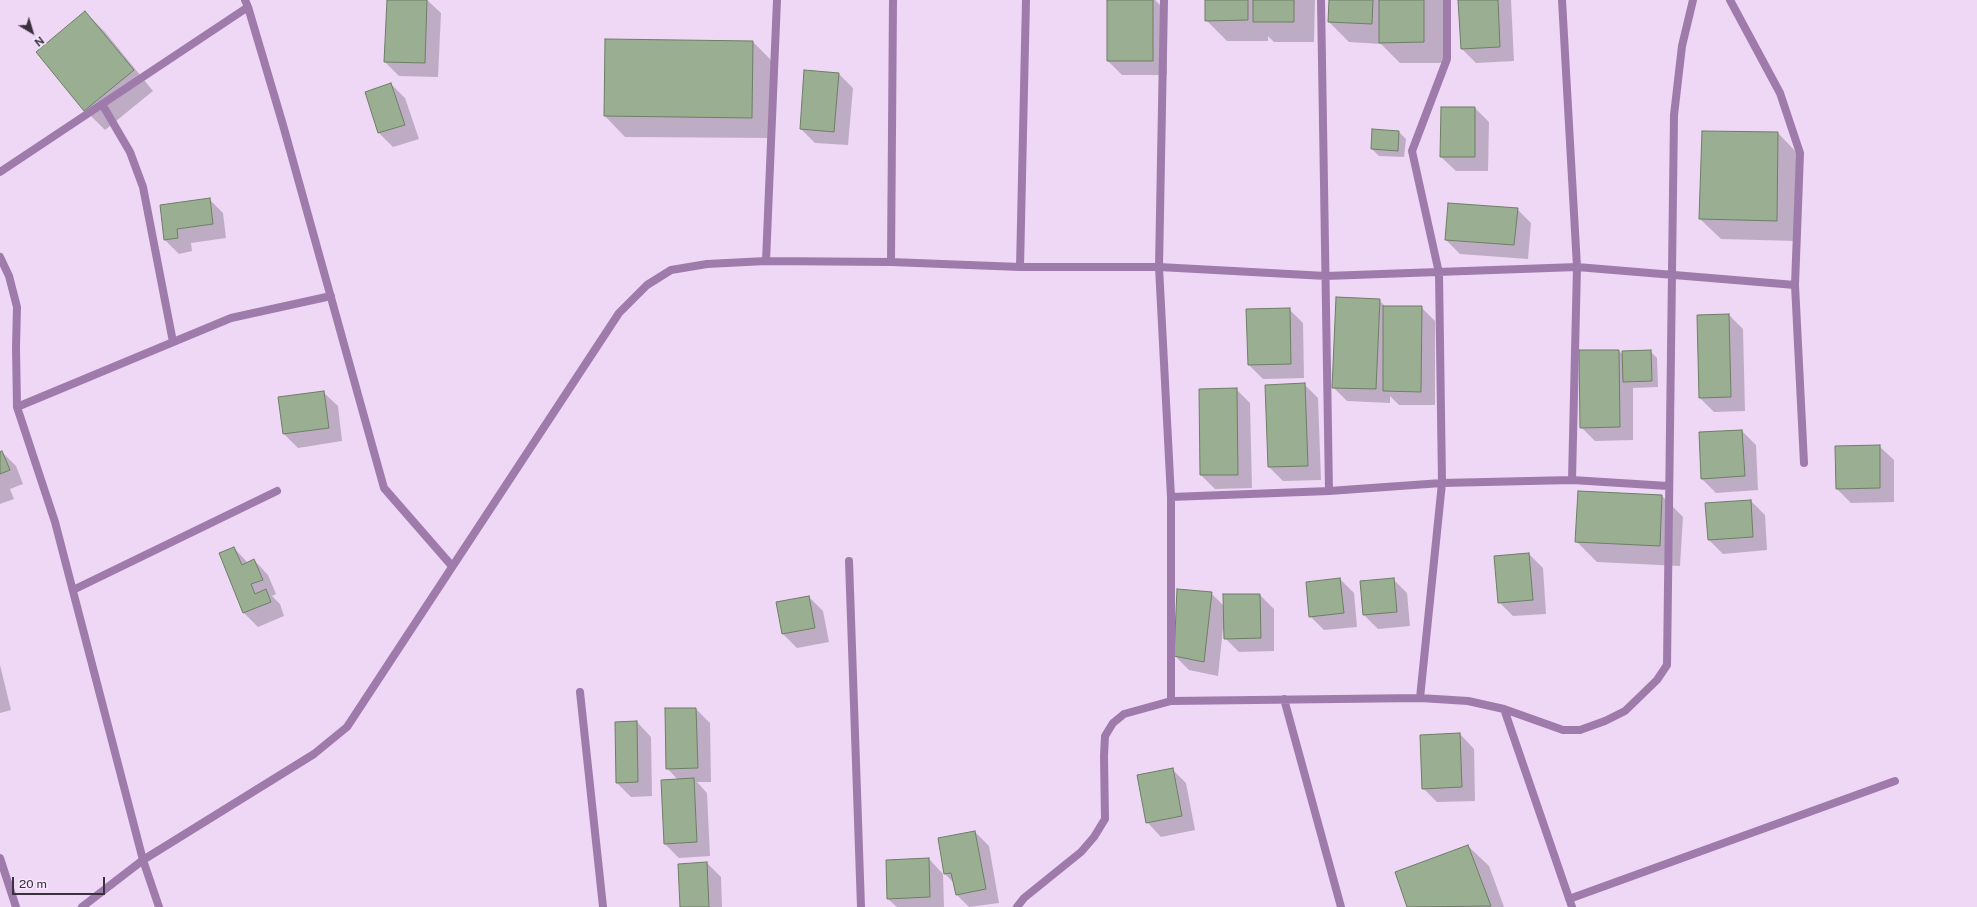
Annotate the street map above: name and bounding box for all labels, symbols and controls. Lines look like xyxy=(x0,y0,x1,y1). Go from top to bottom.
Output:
north arrow xyxy=(12,12,52,52)
text: N xyxy=(32,34,46,49)
scale bar xyxy=(14,869,107,895)
text: 20 m xyxy=(19,877,47,891)

